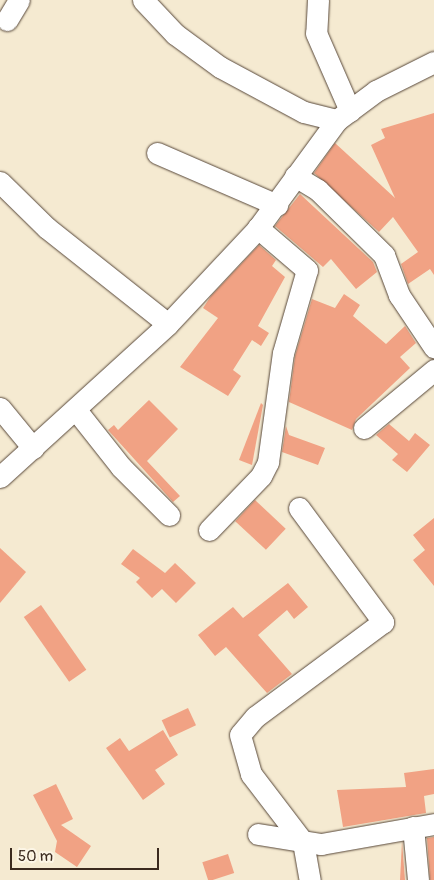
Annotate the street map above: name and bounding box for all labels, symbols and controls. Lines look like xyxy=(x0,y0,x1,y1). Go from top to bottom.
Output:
scale bar xyxy=(12,838,161,870)
text: 50 m xyxy=(18,847,53,866)

